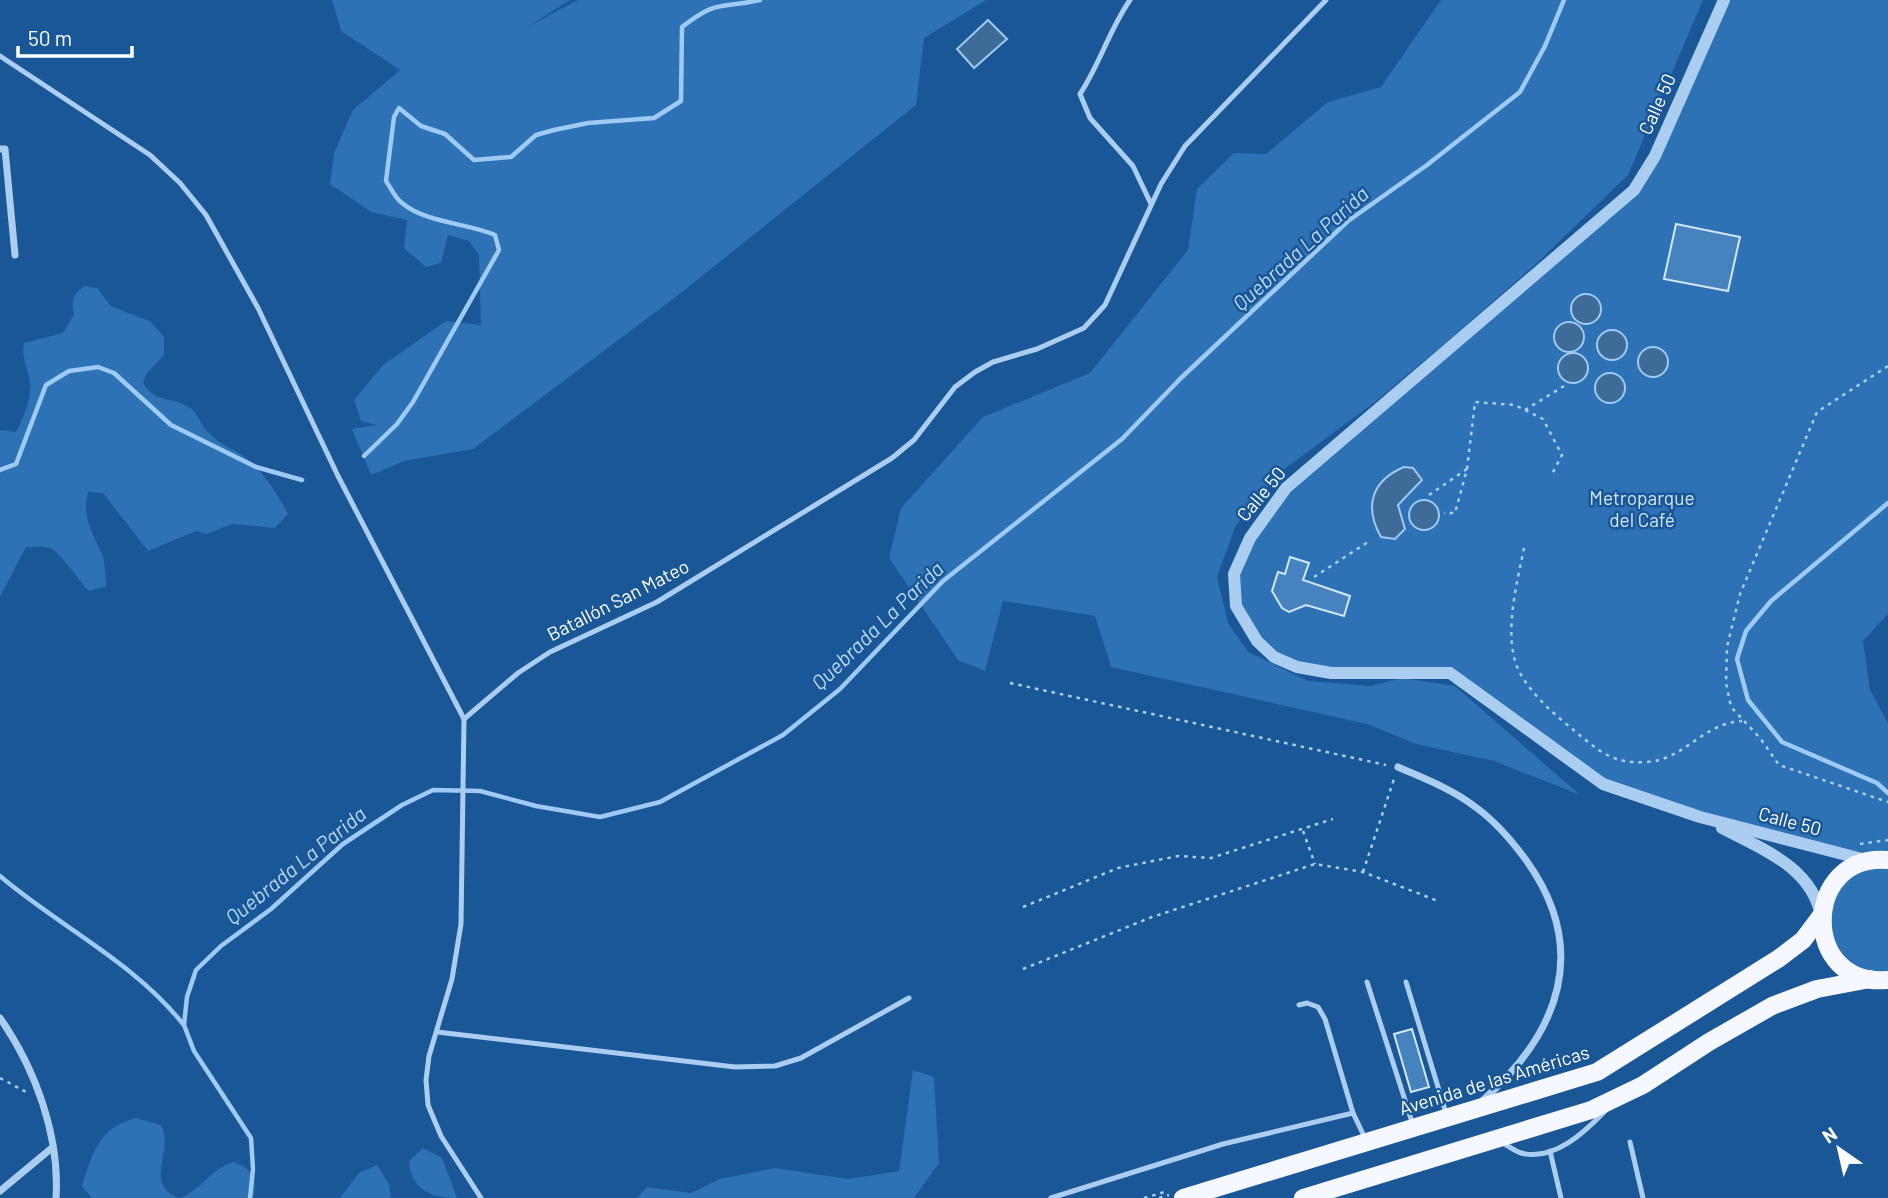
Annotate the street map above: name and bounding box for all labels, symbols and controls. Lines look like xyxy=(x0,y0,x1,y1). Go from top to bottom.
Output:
scale bar xyxy=(18,14,131,58)
text: 50 m xyxy=(28,25,72,50)
street label: Calle 50 xyxy=(1633,70,1680,138)
water label: Quebrada La Parida xyxy=(1227,180,1373,315)
street label: Calle 50 xyxy=(1231,462,1290,526)
park label: Metroparque del Café xyxy=(1589,486,1695,531)
street label: Batallón San Mateo xyxy=(543,554,693,645)
water label: Quebrada La Parida xyxy=(806,556,948,694)
water label: Quebrada La Parida xyxy=(220,800,370,929)
street label: Calle 50 xyxy=(1756,801,1824,840)
street label: Avenida de las Américas xyxy=(1396,1040,1592,1119)
north arrow xyxy=(1804,1114,1874,1184)
text: N xyxy=(1818,1121,1841,1148)

